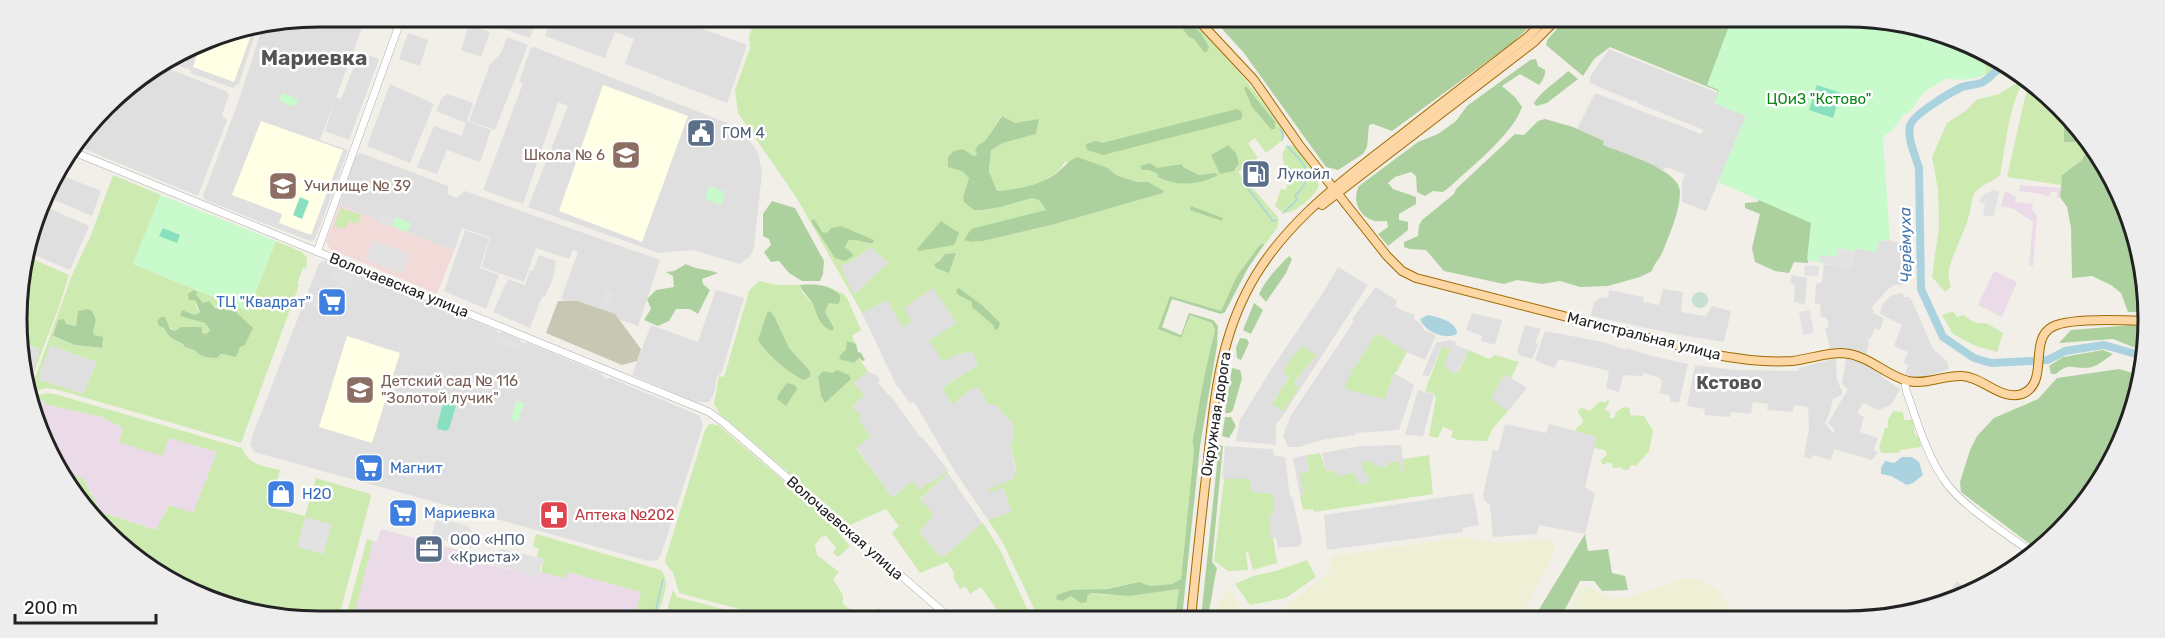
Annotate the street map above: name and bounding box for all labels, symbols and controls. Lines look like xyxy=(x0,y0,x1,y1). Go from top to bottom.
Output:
district label: Мариевка xyxy=(261,45,367,70)
park label: ЦОиЗ "Кстово" xyxy=(1767,90,1871,108)
public building icon: ГОМ 4 xyxy=(685,117,717,149)
place label: ГОМ 4 xyxy=(722,124,765,142)
school or university icon: Школа № 6 xyxy=(610,139,642,171)
place label: Школа № 6 xyxy=(524,146,605,164)
fuel station icon: Лукойл xyxy=(1240,158,1272,190)
place label: Лукойл xyxy=(1277,165,1330,183)
school or university icon: Училище № 39 xyxy=(267,170,299,202)
place label: Училище № 39 xyxy=(304,177,411,195)
water label: Черёмуха xyxy=(1895,207,1916,283)
street label: Волочаевская улица xyxy=(327,249,471,321)
supermarket icon: ТЦ "Квадрат" xyxy=(316,286,348,318)
place label: ТЦ "Квадрат" xyxy=(216,293,311,311)
street label: Магистральная улица xyxy=(1565,308,1723,364)
street label: Окружная дорога xyxy=(1197,350,1235,478)
place label: Детский сад № 116 "Золотой лучик" xyxy=(381,372,518,407)
district label: Кстово xyxy=(1696,372,1762,394)
school or university icon: Детский сад № 116 "Золотой лучик" xyxy=(344,374,376,406)
supermarket icon: Магнит xyxy=(353,452,385,484)
place label: Магнит xyxy=(390,459,443,477)
street label: Волочаевская улица xyxy=(783,472,907,584)
shop icon: H2O xyxy=(265,478,297,510)
place label: H2O xyxy=(302,485,332,503)
supermarket icon: Мариевка xyxy=(387,497,419,529)
pharmacy icon: Аптека №202 xyxy=(538,499,570,531)
place label: Мариевка xyxy=(424,504,495,522)
place label: Аптека №202 xyxy=(575,506,675,524)
place label: ООО «НПО «Криста» xyxy=(450,531,525,566)
office icon: ООО «НПО «Криста» xyxy=(413,533,445,565)
scale bar xyxy=(15,587,156,625)
text: 200 m xyxy=(24,597,78,619)

